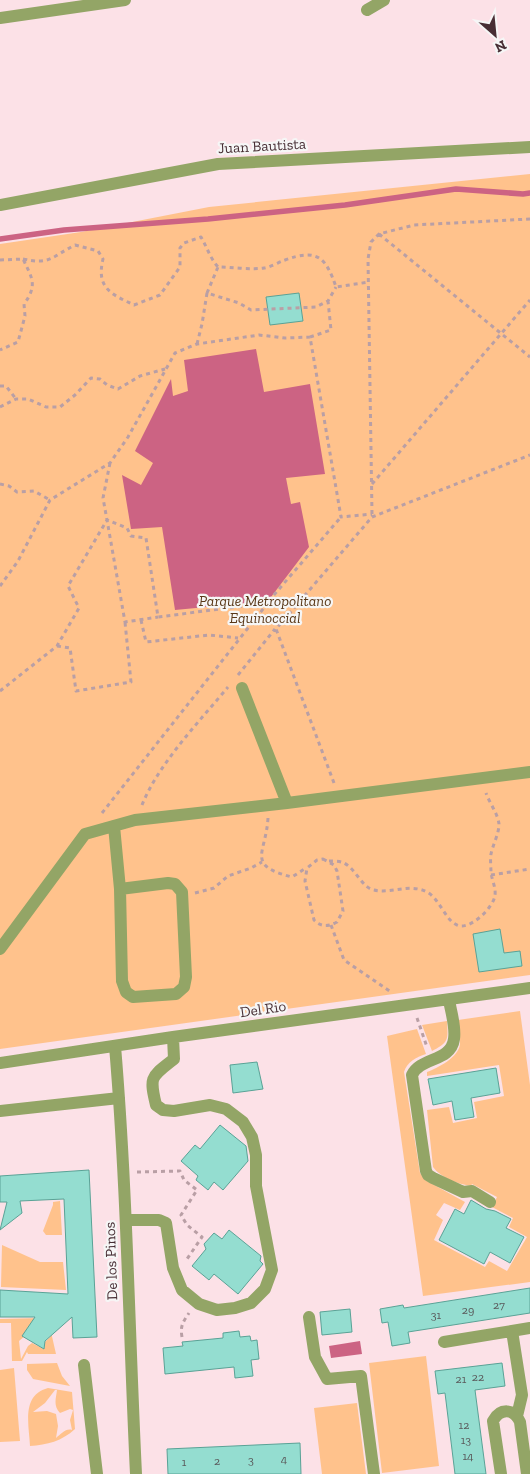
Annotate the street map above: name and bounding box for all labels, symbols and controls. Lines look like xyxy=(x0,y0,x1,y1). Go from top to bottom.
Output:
north arrow xyxy=(470,10,520,60)
text: N xyxy=(492,36,509,56)
street label: Juan Bautista xyxy=(218,135,306,157)
park label: Parque Metropolitano Equinoccial xyxy=(199,592,331,627)
street label: Del Rio xyxy=(239,997,287,1021)
street label: De los Pinos xyxy=(101,1222,121,1300)
house number: 27 xyxy=(493,1298,505,1312)
house number: 29 xyxy=(462,1303,474,1317)
house number: 31 xyxy=(431,1308,442,1322)
house number: 22 xyxy=(472,1370,484,1384)
house number: 21 xyxy=(456,1372,467,1386)
house number: 12 xyxy=(459,1418,469,1432)
house number: 13 xyxy=(461,1433,471,1447)
house number: 14 xyxy=(462,1449,474,1463)
house number: 4 xyxy=(281,1452,288,1466)
house number: 3 xyxy=(248,1453,254,1467)
house number: 2 xyxy=(214,1454,220,1468)
house number: 1 xyxy=(182,1455,187,1469)

